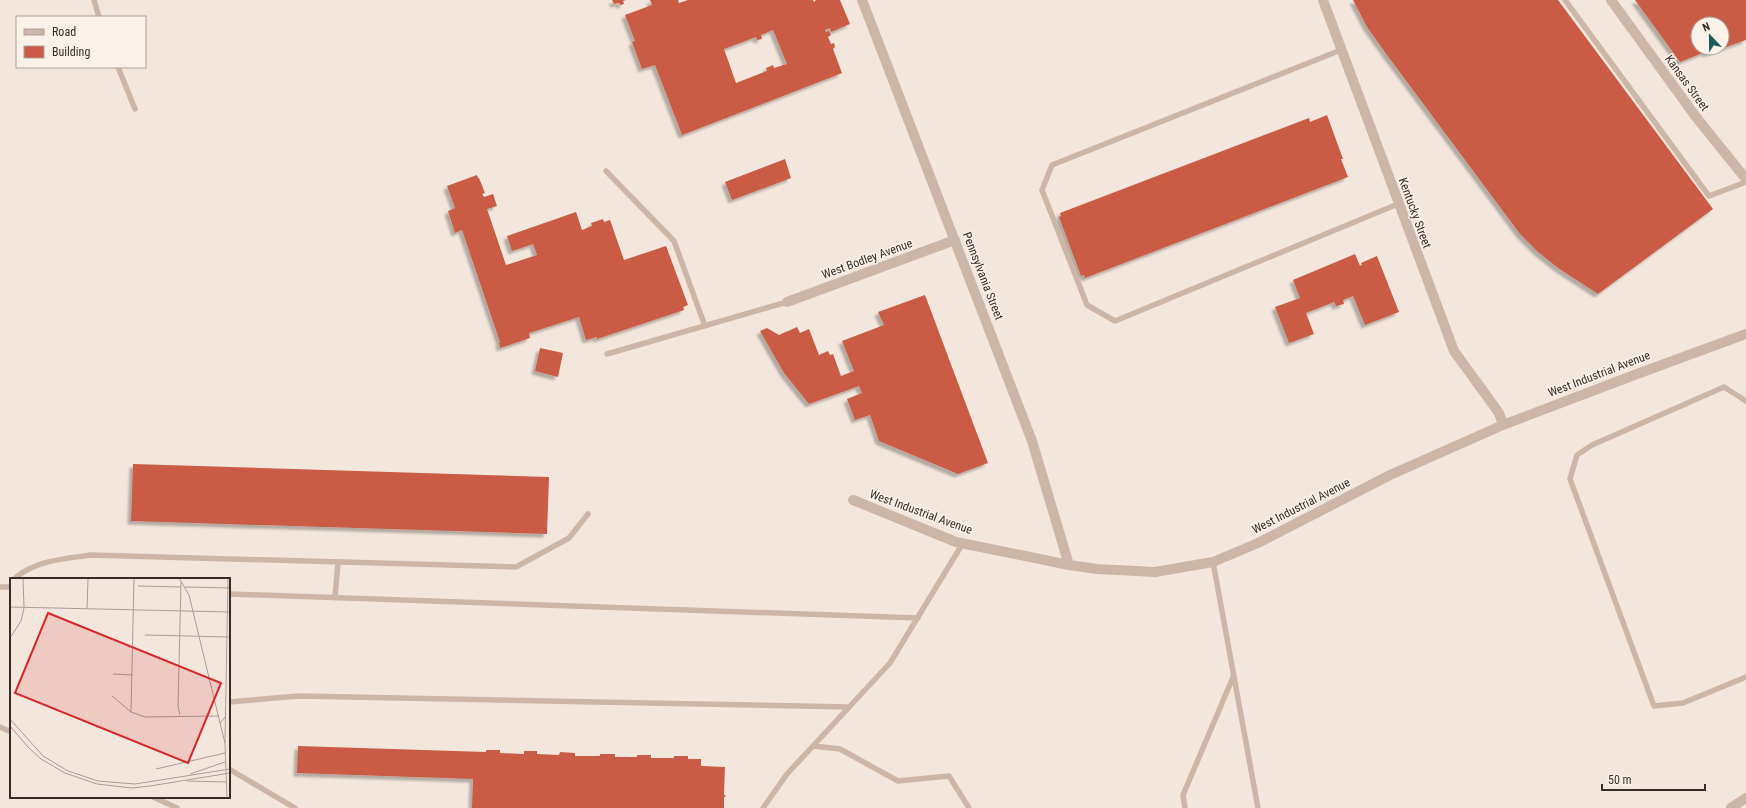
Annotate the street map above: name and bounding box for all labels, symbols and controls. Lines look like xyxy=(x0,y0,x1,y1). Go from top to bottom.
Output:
legend xyxy=(16,16,146,68)
north arrow xyxy=(1690,16,1730,56)
text: N xyxy=(1701,20,1712,34)
text: Road xyxy=(52,25,76,39)
text: Building xyxy=(52,45,90,59)
street label: Kansas Street xyxy=(1662,52,1712,114)
street label: Kentucky Street xyxy=(1396,176,1434,251)
street label: Pennsylvania Street xyxy=(960,230,1006,322)
street label: West Bodley Avenue xyxy=(820,236,915,282)
street label: West Industrial Avenue xyxy=(1546,348,1652,400)
street label: West Industrial Avenue xyxy=(1250,475,1353,537)
street label: West Industrial Avenue xyxy=(868,487,975,537)
inset map xyxy=(10,578,230,798)
scale bar xyxy=(1602,766,1705,792)
text: 50 m xyxy=(1608,773,1632,787)

